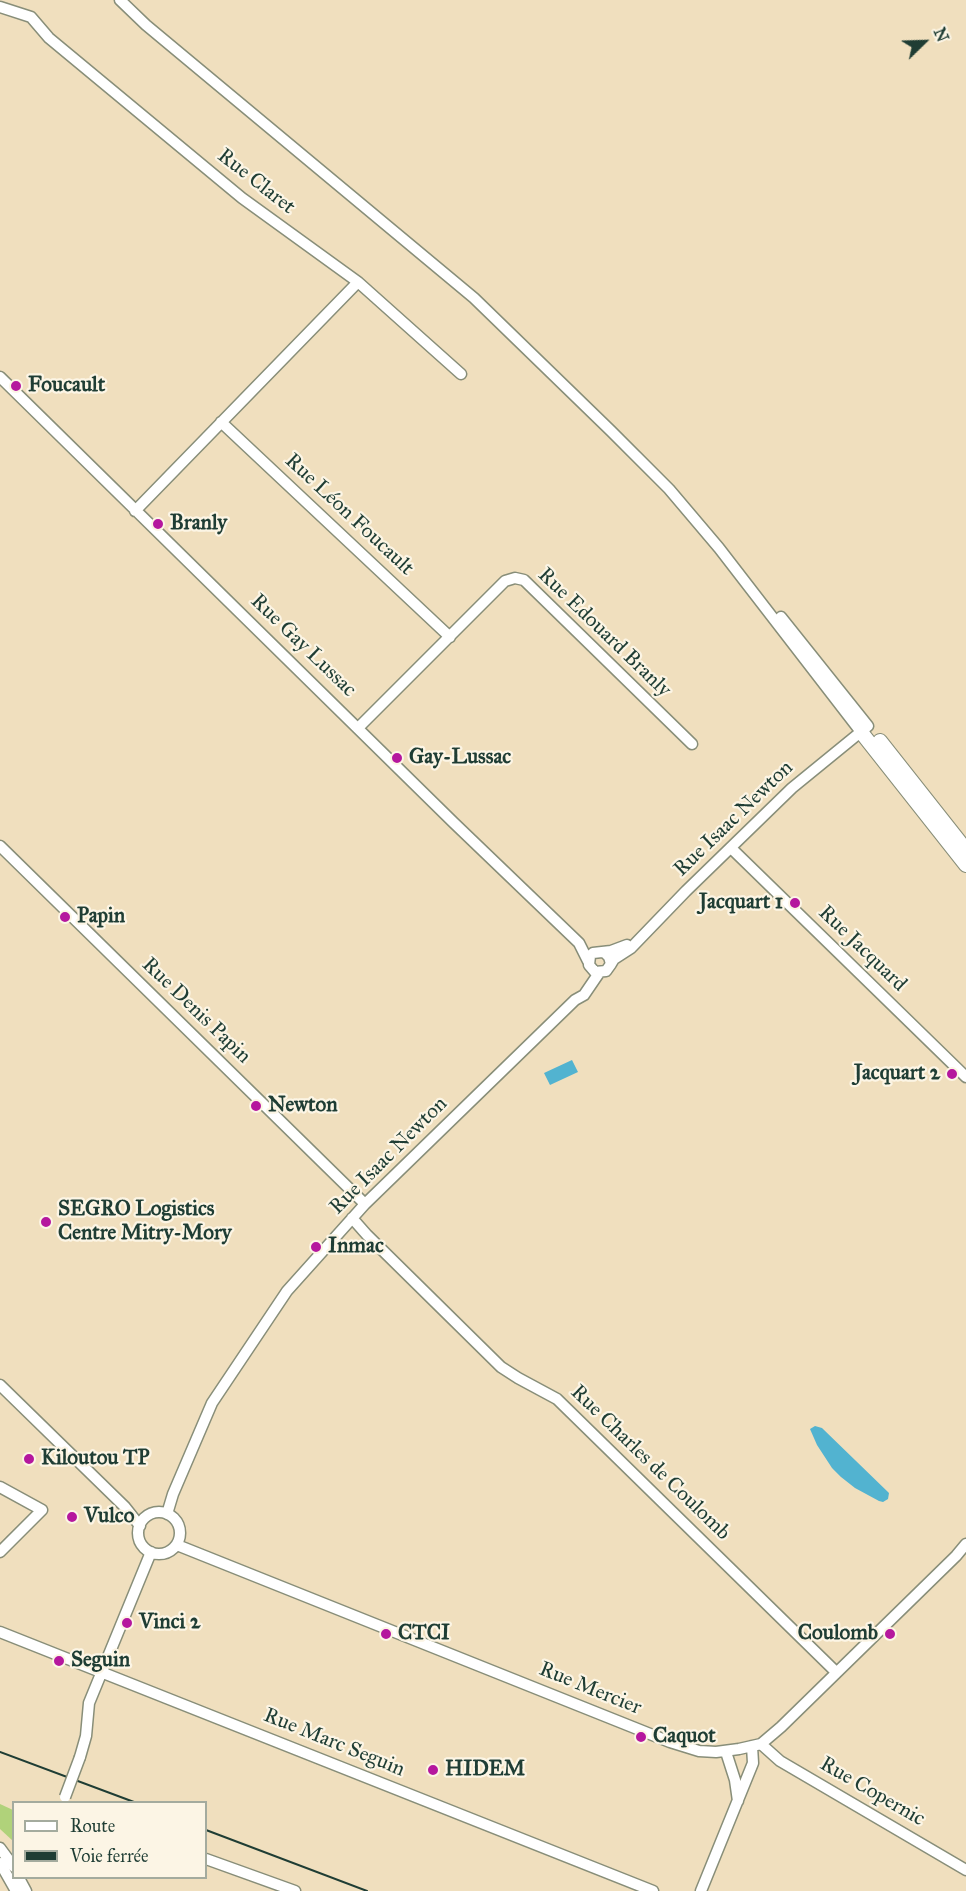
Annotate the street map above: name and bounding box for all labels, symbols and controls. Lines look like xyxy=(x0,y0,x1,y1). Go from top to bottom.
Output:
north arrow xyxy=(894,12,954,72)
text: N xyxy=(930,25,952,45)
street label: Rue Claret xyxy=(212,144,300,220)
place label: Foucault xyxy=(28,373,105,399)
marker: Foucault xyxy=(9,379,23,393)
street label: Rue Léon Foucault xyxy=(279,449,419,581)
place label: Branly xyxy=(170,511,227,537)
marker: Branly xyxy=(151,517,165,531)
street label: Rue Edouard Branly xyxy=(532,563,676,703)
street label: Rue Gay Lussac xyxy=(245,589,361,703)
place label: Gay-Lussac xyxy=(409,745,511,771)
marker: Gay-Lussac xyxy=(390,751,404,765)
street label: Rue Isaac Newton xyxy=(669,756,799,882)
place label: Jacquart 1 xyxy=(699,890,783,916)
marker: Jacquart 1 xyxy=(788,896,802,910)
street label: Rue Jacquard xyxy=(813,901,911,997)
place label: Papin xyxy=(77,904,125,930)
marker: Papin xyxy=(58,910,72,924)
street label: Rue Denis Papin xyxy=(136,953,256,1069)
place label: Jacquart 2 xyxy=(854,1061,940,1087)
marker: Jacquart 2 xyxy=(945,1067,959,1081)
street label: Rue Isaac Newton xyxy=(325,1092,453,1220)
place label: Newton xyxy=(268,1093,338,1119)
marker: Newton xyxy=(249,1099,263,1113)
place label: SEGRO Logistics Centre Mitry-Mory xyxy=(58,1197,232,1247)
marker: SEGRO Logistics Centre Mitry-Mory xyxy=(39,1215,53,1229)
place label: Inmac xyxy=(328,1234,384,1260)
marker: Inmac xyxy=(309,1240,323,1254)
street label: Rue Charles de Coulomb xyxy=(565,1380,735,1546)
place label: Kiloutou TP xyxy=(41,1446,149,1472)
marker: Kiloutou TP xyxy=(22,1452,36,1466)
place label: Vulco xyxy=(84,1504,134,1530)
marker: Vulco xyxy=(65,1510,79,1524)
place label: Vinci 2 xyxy=(139,1610,200,1636)
marker: Vinci 2 xyxy=(120,1616,134,1630)
place label: CTCI xyxy=(398,1621,450,1647)
place label: Coulomb xyxy=(798,1621,878,1647)
marker: CTCI xyxy=(379,1627,393,1641)
marker: Coulomb xyxy=(883,1627,897,1641)
place label: Seguin xyxy=(71,1648,130,1674)
marker: Seguin xyxy=(52,1654,66,1668)
street label: Rue Mercier xyxy=(535,1657,645,1721)
street label: Rue Marc Seguin xyxy=(260,1703,408,1783)
place label: Caquot xyxy=(653,1724,716,1750)
marker: Caquot xyxy=(634,1730,648,1744)
street label: Rue Copernic xyxy=(815,1752,929,1832)
place label: HIDEM xyxy=(445,1757,525,1783)
marker: HIDEM xyxy=(426,1763,440,1777)
legend xyxy=(12,1801,207,1879)
text: Route xyxy=(70,1815,115,1837)
text: Voie ferrée xyxy=(70,1845,149,1867)

